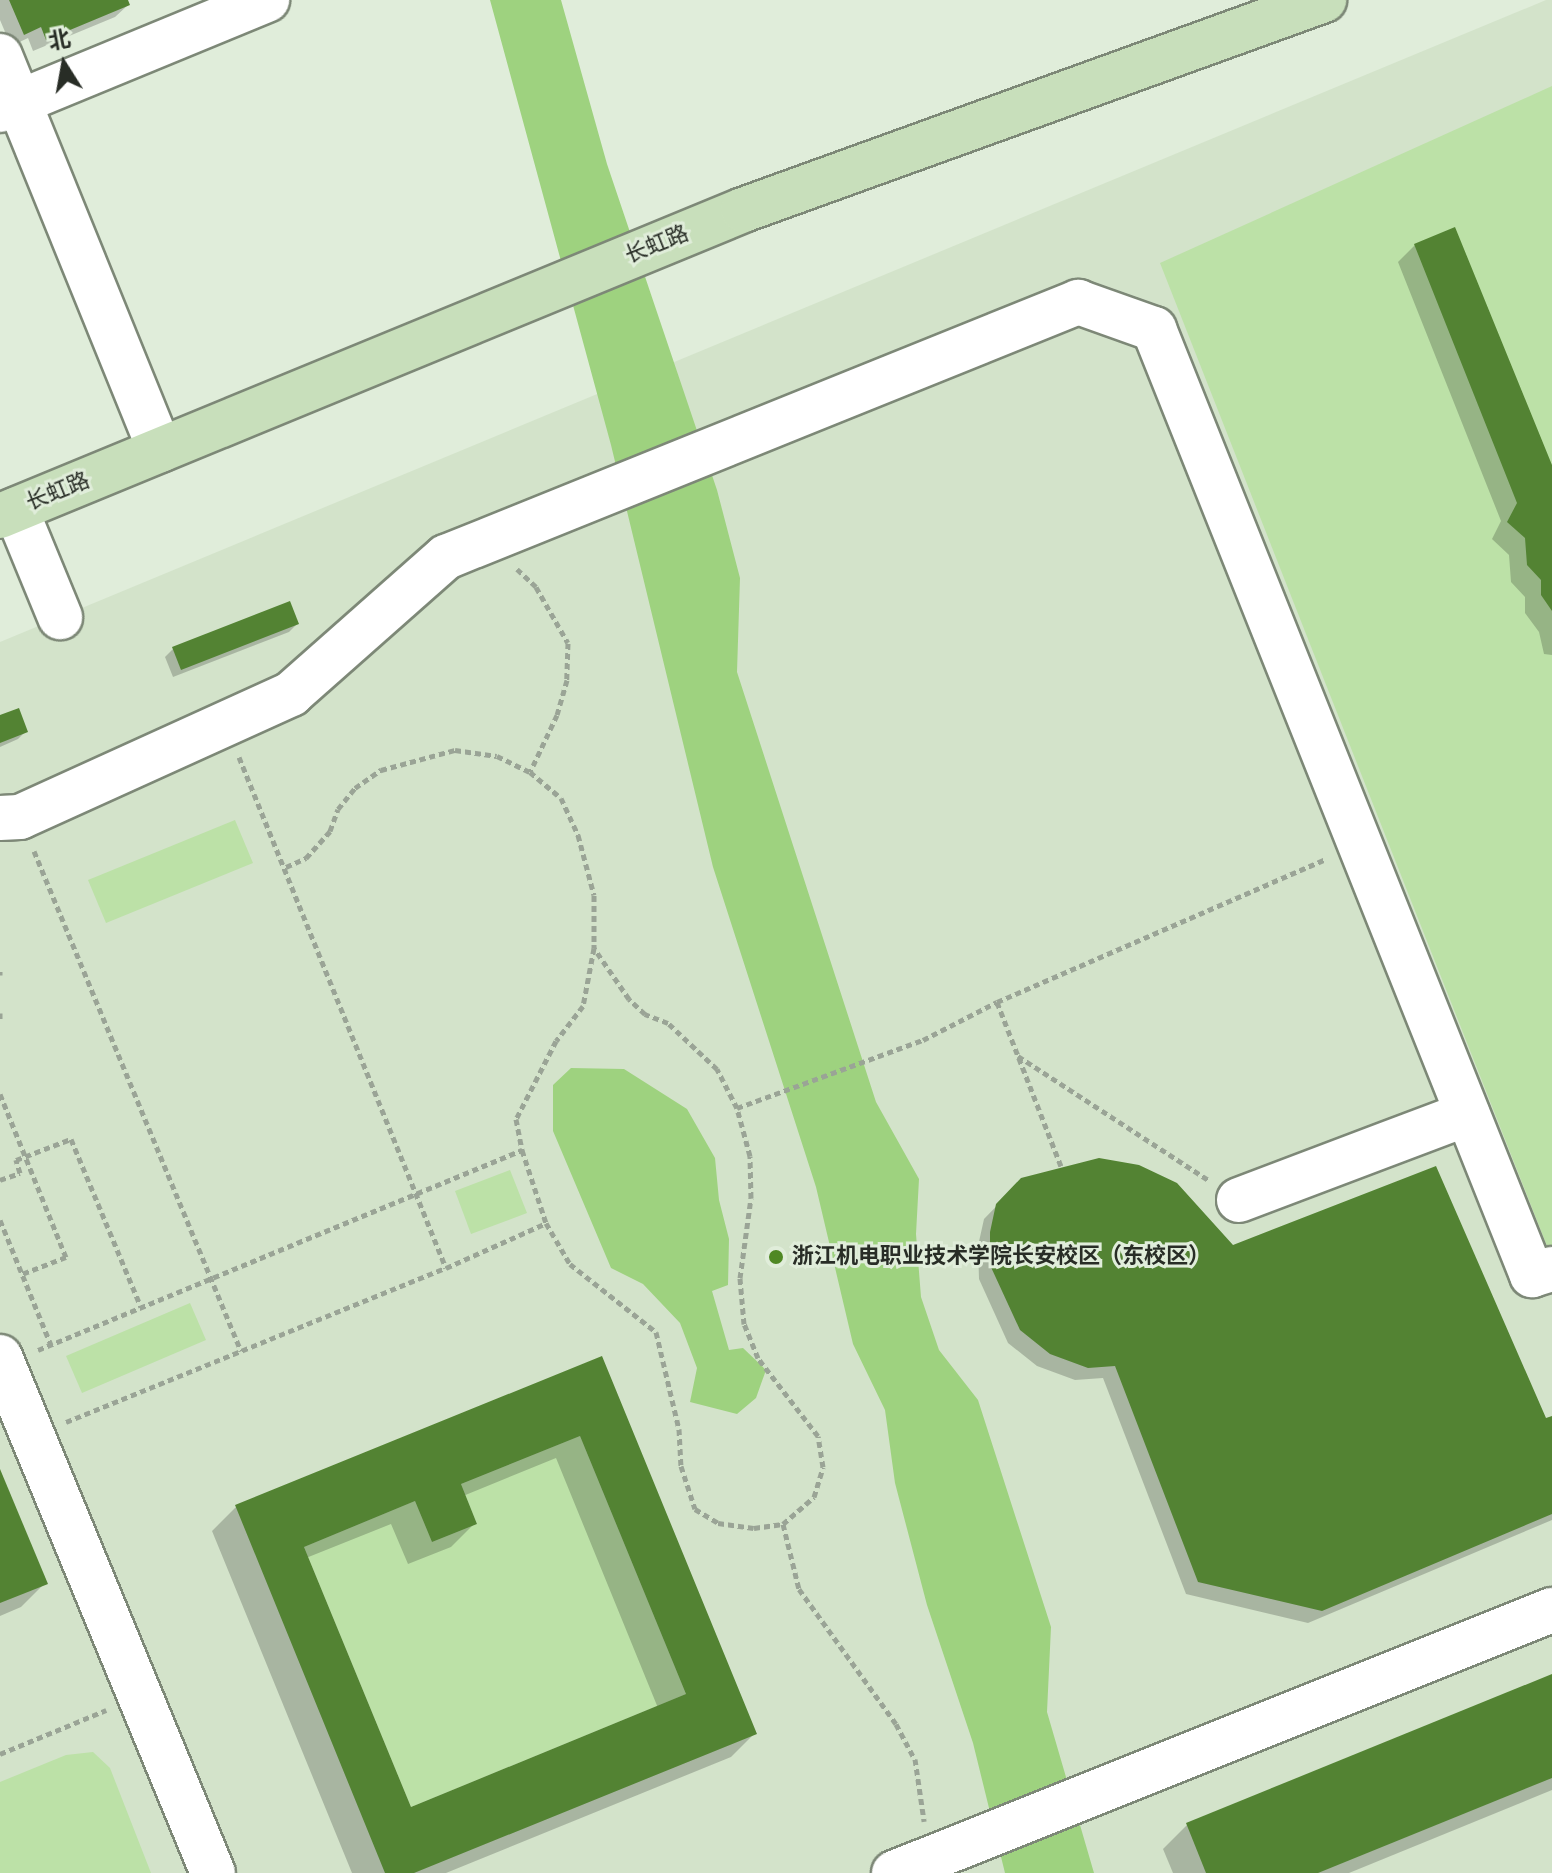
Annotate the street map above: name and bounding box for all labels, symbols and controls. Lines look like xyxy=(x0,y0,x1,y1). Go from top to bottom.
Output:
north arrow xyxy=(24,24,104,104)
text: 北 xyxy=(47,28,72,53)
street label: 长虹路 xyxy=(621,220,693,270)
street label: 长虹路 xyxy=(22,467,94,517)
place label: 浙江机电职业技术学院长安校区（东校区） xyxy=(792,1244,1210,1270)
marker: 浙江机电职业技术学院长安校区（东校区） xyxy=(767,1248,785,1266)

